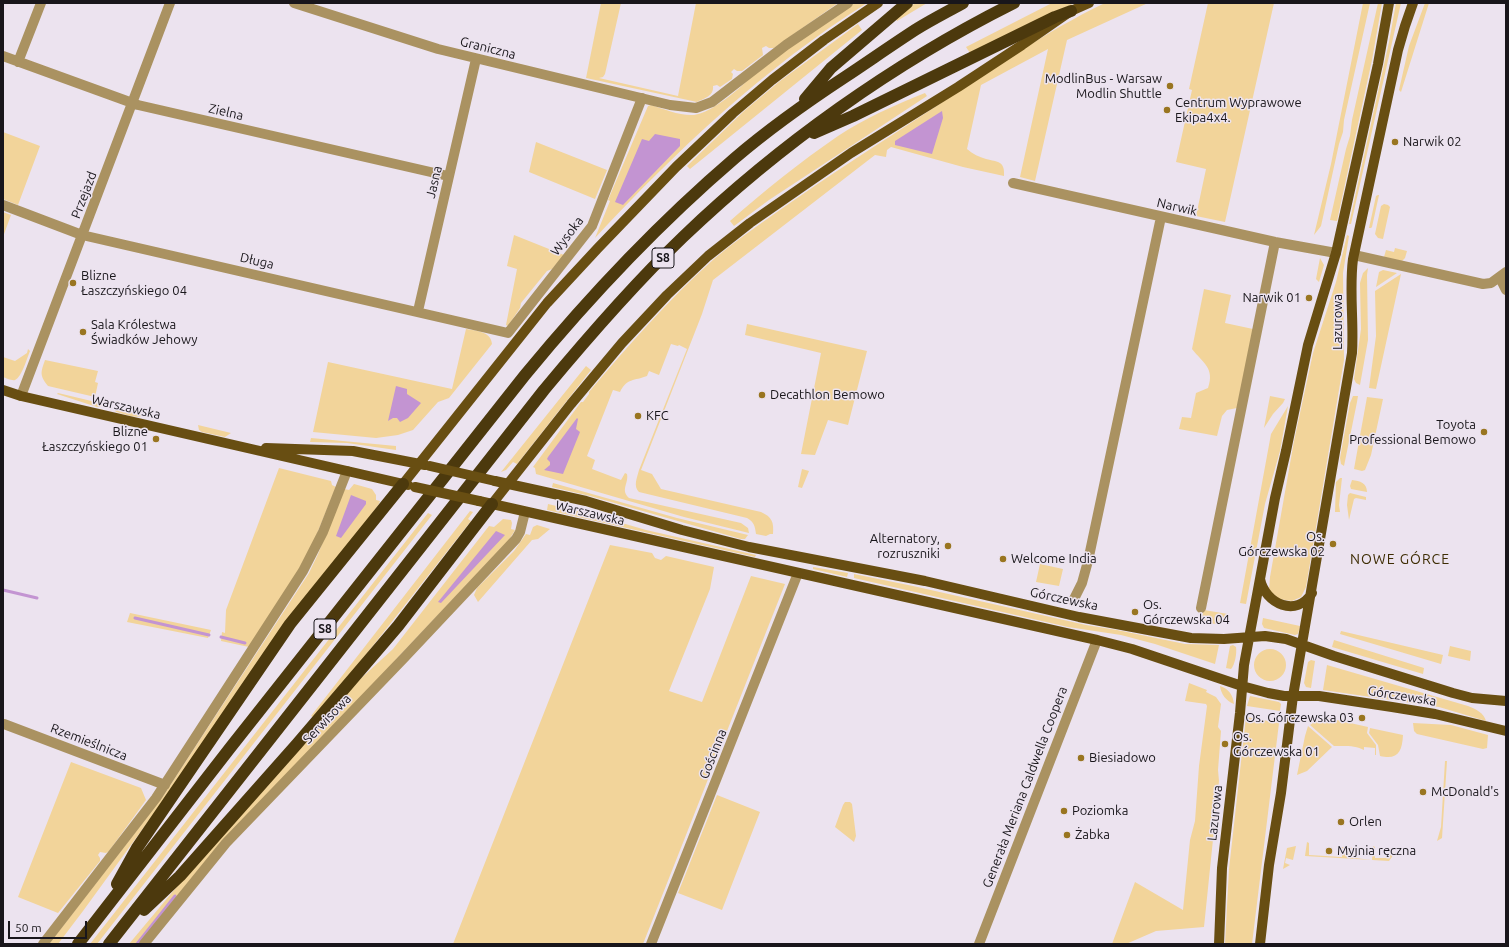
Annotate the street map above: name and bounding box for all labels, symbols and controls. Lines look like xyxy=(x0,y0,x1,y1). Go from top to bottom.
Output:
street label: Graniczna xyxy=(458,34,518,62)
place label: ModlinBus - Warsaw Modlin Shuttle xyxy=(1045,71,1162,102)
marker: ModlinBus - Warsaw Modlin Shuttle xyxy=(1165,81,1175,91)
place label: Centrum Wyprawowe Ekipa4x4. xyxy=(1175,95,1302,126)
street label: Zielna xyxy=(207,100,245,124)
marker: Centrum Wyprawowe Ekipa4x4. xyxy=(1162,105,1172,115)
place label: Narwik 02 xyxy=(1403,134,1462,150)
marker: Narwik 02 xyxy=(1390,137,1400,147)
street label: Jasna xyxy=(423,164,445,200)
street label: Przejazd xyxy=(68,169,100,221)
street label: Narwik xyxy=(1155,195,1199,219)
street label: Wysoka xyxy=(547,213,587,259)
road number: S8 xyxy=(652,248,674,268)
street label: Długa xyxy=(239,250,275,272)
place label: Blizne Łaszczyńskiego 04 xyxy=(81,268,187,299)
marker: Blizne Łaszczyńskiego 04 xyxy=(68,278,78,288)
place label: Narwik 01 xyxy=(1242,290,1301,306)
marker: Narwik 01 xyxy=(1304,293,1314,303)
street label: Lazurowa xyxy=(1330,294,1346,350)
place label: Sala Królestwa Świadków Jehowy xyxy=(91,317,197,348)
marker: Sala Królestwa Świadków Jehowy xyxy=(78,327,88,337)
place label: Decathlon Bemowo xyxy=(770,387,885,403)
marker: Decathlon Bemowo xyxy=(757,390,767,400)
street label: Warszawska xyxy=(90,391,162,423)
place label: KFC xyxy=(646,408,669,424)
marker: KFC xyxy=(633,411,643,421)
place label: Toyota Professional Bemowo xyxy=(1349,417,1476,448)
place label: Blizne Łaszczyńskiego 01 xyxy=(42,424,148,455)
marker: Toyota Professional Bemowo xyxy=(1479,427,1489,437)
marker: Blizne Łaszczyńskiego 01 xyxy=(151,434,161,444)
street label: Warszawska xyxy=(554,497,626,529)
place label: Os. Górczewska 02 xyxy=(1238,529,1325,560)
place label: Alternatory, rozruszniki xyxy=(870,531,940,562)
marker: Os. Górczewska 02 xyxy=(1328,539,1338,549)
marker: Alternatory, rozruszniki xyxy=(943,541,953,551)
place label: Welcome India xyxy=(1011,551,1097,567)
district label: NOWE GÓRCE xyxy=(1350,551,1450,567)
marker: Welcome India xyxy=(998,554,1008,564)
street label: Górczewska xyxy=(1029,584,1099,614)
place label: Os. Górczewska 04 xyxy=(1143,597,1230,628)
marker: Os. Górczewska 04 xyxy=(1130,607,1140,617)
road number: S8 xyxy=(314,619,336,639)
street label: Górczewska xyxy=(1367,683,1437,709)
street label: Generała Meriana Caldwella Coopera xyxy=(979,684,1071,890)
street label: Serwisowa xyxy=(300,691,354,747)
place label: Os. Górczewska 03 xyxy=(1245,710,1354,726)
marker: Os. Górczewska 03 xyxy=(1357,713,1367,723)
street label: Rzemieślnicza xyxy=(48,720,130,764)
street label: Gościnna xyxy=(696,727,730,781)
place label: Os. Górczewska 01 xyxy=(1233,729,1320,760)
marker: Os. Górczewska 01 xyxy=(1220,739,1230,749)
place label: Biesiadowo xyxy=(1089,750,1156,766)
marker: Biesiadowo xyxy=(1076,753,1086,763)
street label: Lazurowa xyxy=(1204,784,1226,842)
place label: McDonald's xyxy=(1431,784,1499,800)
marker: McDonald's xyxy=(1418,787,1428,797)
place label: Poziomka xyxy=(1072,803,1128,819)
marker: Poziomka xyxy=(1059,806,1069,816)
place label: Orlen xyxy=(1349,814,1382,830)
marker: Orlen xyxy=(1336,817,1346,827)
place label: Żabka xyxy=(1075,827,1110,843)
marker: Żabka xyxy=(1062,830,1072,840)
place label: Myjnia ręczna xyxy=(1337,843,1416,859)
marker: Myjnia ręczna xyxy=(1324,846,1334,856)
scale bar xyxy=(10,913,89,939)
text: 50 m xyxy=(15,921,42,934)

